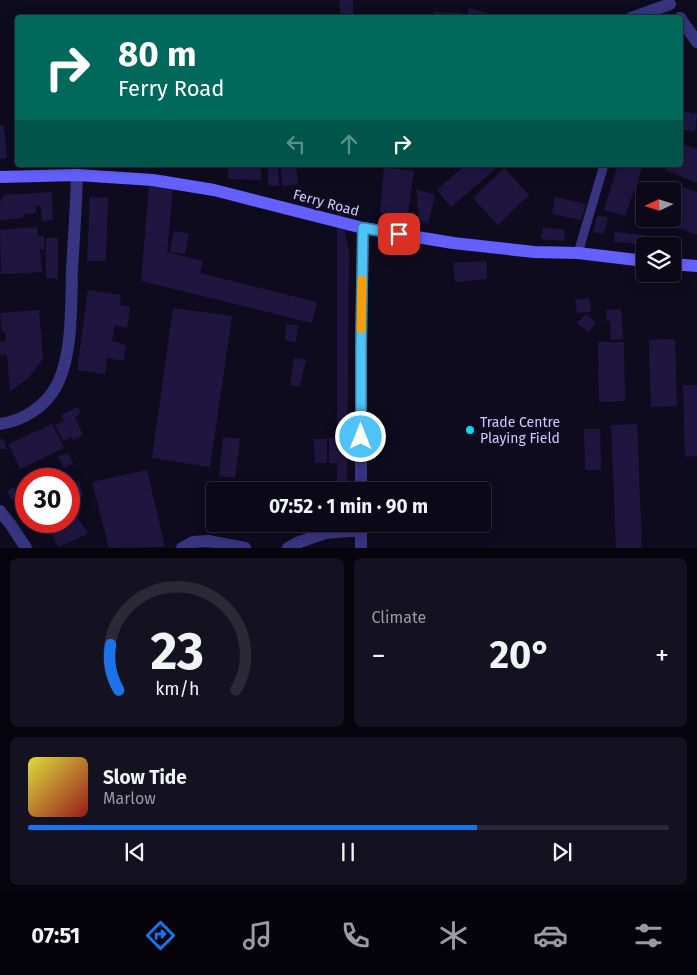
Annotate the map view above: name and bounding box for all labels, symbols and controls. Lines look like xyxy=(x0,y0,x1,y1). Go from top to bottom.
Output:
text: 80 m xyxy=(118,33,197,75)
icon: right xyxy=(35,35,100,100)
text: Ferry Road xyxy=(118,75,224,102)
icon: left xyxy=(282,130,310,158)
icon: ahead xyxy=(335,130,363,158)
icon: right xyxy=(388,130,416,158)
north arrow xyxy=(636,182,681,228)
map controls xyxy=(636,182,681,282)
street label: Ferry Road xyxy=(291,186,361,220)
pin xyxy=(378,213,420,255)
icon: arrive xyxy=(385,220,413,248)
button: layers xyxy=(636,237,681,282)
position arrow xyxy=(334,410,386,462)
place label: Trade Centre Playing Field xyxy=(480,414,560,447)
marker: Trade Centre Playing Field xyxy=(464,424,476,436)
speed limit sign: 30 xyxy=(15,468,80,533)
text: 07:52 · 1 min · 90 m xyxy=(269,495,428,518)
text: Climate xyxy=(372,608,426,627)
text: 23 xyxy=(150,620,204,683)
text: 20° xyxy=(489,632,551,678)
text: − xyxy=(372,639,386,672)
text: + xyxy=(655,639,669,672)
text: km/h xyxy=(155,678,199,700)
text: Slow Tide xyxy=(103,766,187,789)
text: Marlow xyxy=(103,789,156,808)
icon: previous xyxy=(121,838,149,866)
icon: pause xyxy=(334,838,362,866)
icon: next xyxy=(548,838,576,866)
icon: directions xyxy=(143,918,178,953)
icon: music xyxy=(240,918,275,953)
icon: phone xyxy=(338,918,373,953)
icon: climate xyxy=(436,918,471,953)
icon: car xyxy=(533,918,568,953)
icon: filters xyxy=(631,918,666,953)
text: 07:51 xyxy=(31,922,80,949)

